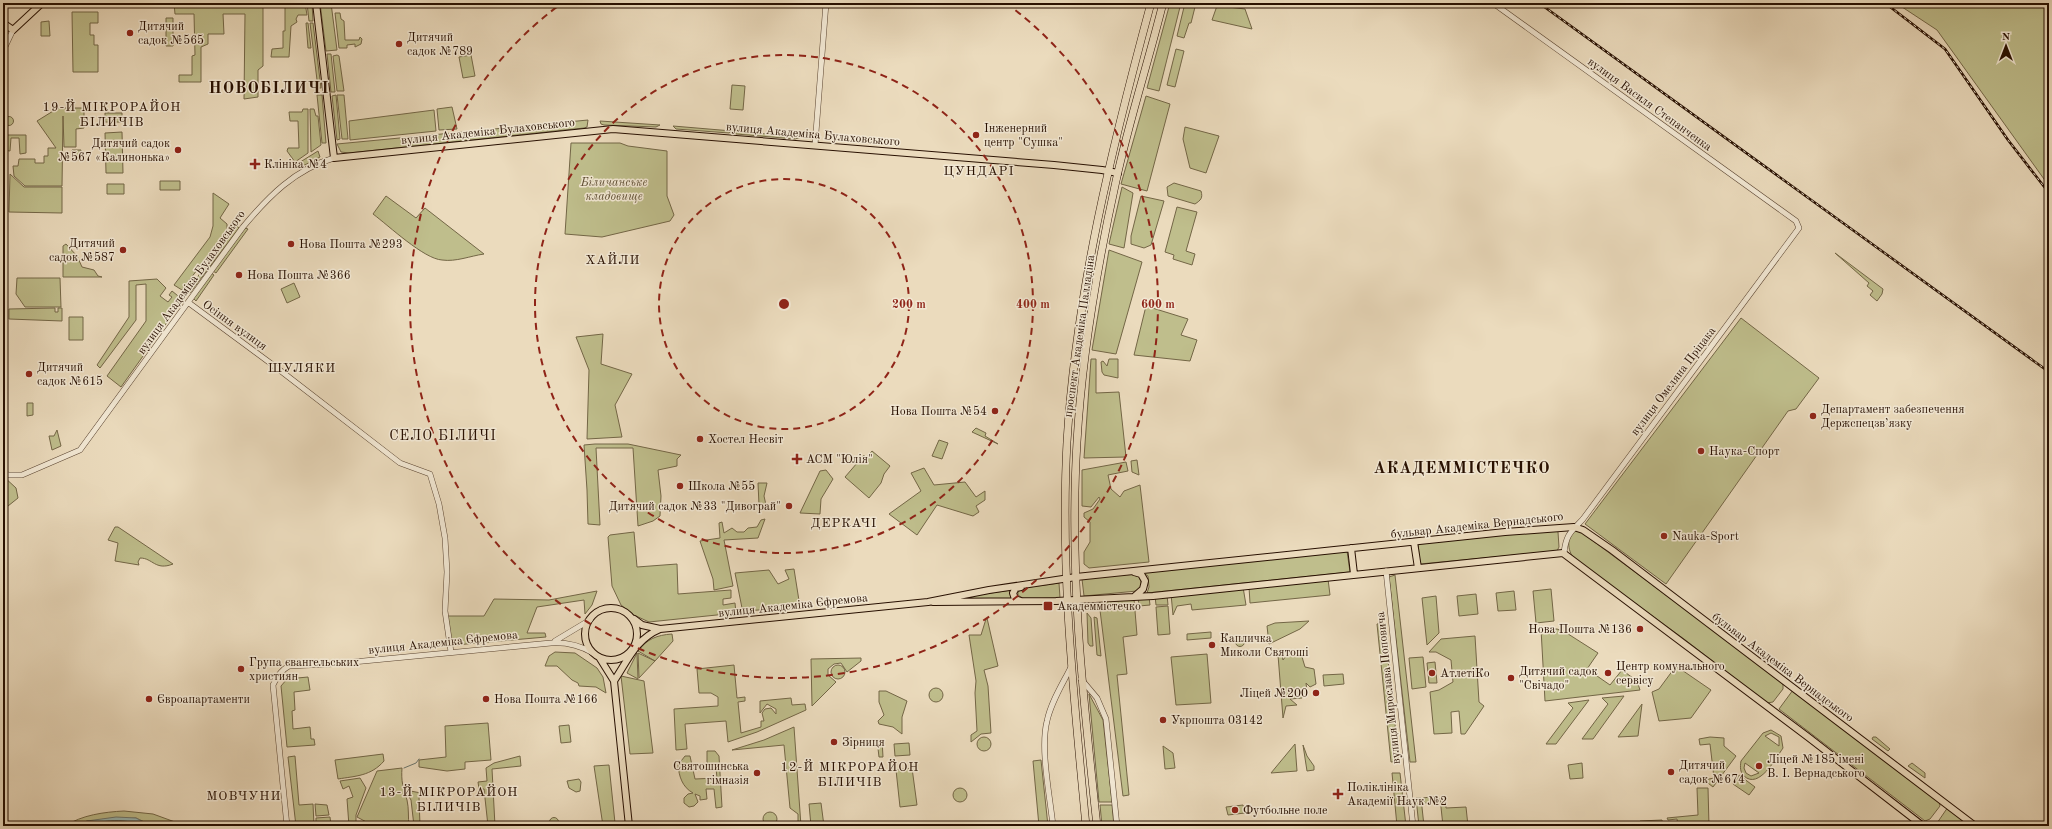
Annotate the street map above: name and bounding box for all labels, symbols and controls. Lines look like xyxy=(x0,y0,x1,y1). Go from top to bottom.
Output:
place label: Дитячий садок №565 xyxy=(138,21,204,47)
north arrow xyxy=(1986,26,2026,66)
marker: Дитячий садок №565 xyxy=(125,28,135,38)
place label: Дитячий садок №789 xyxy=(407,32,473,58)
text: N xyxy=(2002,32,2011,43)
marker: Дитячий садок №789 xyxy=(394,39,404,49)
street label: вулиця Василя Степанченка xyxy=(1585,56,1714,154)
district label: НОВОБІЛИЧІ xyxy=(209,81,329,97)
district label: 19-Й МІКРОРАЙОН БІЛИЧІВ xyxy=(42,99,182,129)
street label: вулиця Академіка Булаховського xyxy=(401,116,576,147)
street label: вулиця Академіка Булаховського xyxy=(725,120,901,149)
place label: Інженерний центр "Сушка" xyxy=(984,123,1063,149)
marker: Інженерний центр "Сушка" xyxy=(971,130,981,140)
place label: Дитячий садок №567 «Калинонька» xyxy=(58,138,170,164)
marker: Дитячий садок №567 «Калинонька» xyxy=(173,145,183,155)
marker: Клініка №4 xyxy=(249,158,261,170)
place label: Клініка №4 xyxy=(264,158,327,171)
district label: ЦУНДАРІ xyxy=(943,165,1015,178)
park label: Біличанське кладовище xyxy=(580,177,647,203)
street label: вулиця Академіка Булаховського xyxy=(135,208,248,357)
place label: Дитячий садок №587 xyxy=(49,238,115,264)
marker: Нова Пошта №293 xyxy=(286,239,296,249)
place label: Нова Пошта №293 xyxy=(299,239,403,251)
marker: Дитячий садок №587 xyxy=(118,245,128,255)
district label: ХАЙЛИ xyxy=(586,252,640,267)
street label: проспект Академіка Палладіна xyxy=(1062,254,1097,418)
marker: Нова Пошта №366 xyxy=(234,270,244,280)
place label: Нова Пошта №366 xyxy=(247,270,351,282)
centre of rings xyxy=(777,297,791,311)
street label: Осіння вулиця xyxy=(200,298,269,353)
text: 200 m xyxy=(892,299,926,311)
text: 400 m xyxy=(1016,299,1050,311)
text: 600 m xyxy=(1141,299,1175,311)
street label: вулиця Омеляна Пріцака xyxy=(1628,324,1718,438)
place label: Дитячий садок №615 xyxy=(37,362,103,388)
district label: ШУЛЯКИ xyxy=(268,362,336,375)
marker: Дитячий садок №615 xyxy=(24,369,34,379)
place label: Департамент забезпечення Держспецзв’язку xyxy=(1821,404,1965,430)
place label: Нова Пошта №54 xyxy=(890,405,987,418)
marker: Нова Пошта №54 xyxy=(990,406,1000,416)
marker: Департамент забезпечення Держспецзв’язку xyxy=(1808,411,1818,421)
district label: СЕЛО БІЛИЧІ xyxy=(389,429,497,443)
place label: Хостел Несвіт xyxy=(708,433,784,446)
marker: Хостел Несвіт xyxy=(695,434,705,444)
marker: Наука-Спорт xyxy=(1696,446,1706,456)
place label: Наука-Спорт xyxy=(1709,446,1780,458)
marker: АСМ "Юлія" xyxy=(791,453,803,465)
place label: АСМ "Юлія" xyxy=(806,453,873,466)
district label: АКАДЕММІСТЕЧКО xyxy=(1373,461,1551,477)
place label: Школа №55 xyxy=(688,480,755,493)
marker: Школа №55 xyxy=(675,481,685,491)
place label: Дитячий садок №33 "Дивограй" xyxy=(609,501,781,513)
marker: Дитячий садок №33 "Дивограй" xyxy=(784,501,794,511)
street label: бульвар Академіка Вернадського xyxy=(1390,510,1564,541)
district label: ДЕРКАЧІ xyxy=(811,517,877,530)
marker: Nauka-Sport xyxy=(1659,531,1669,541)
place label: Nauka-Sport xyxy=(1672,531,1739,543)
street label: вулиця Академіка Єфремова xyxy=(718,591,868,620)
marker: Академмістечко xyxy=(1042,600,1054,612)
place label: Академмістечко xyxy=(1057,600,1141,613)
street label: бульвар Академіка Вернадського xyxy=(1709,610,1856,725)
street label: вулиця Мирослава Поповича xyxy=(1375,611,1403,765)
place label: Нова Пошта №136 xyxy=(1528,624,1632,636)
marker: Нова Пошта №136 xyxy=(1635,624,1645,634)
street label: вулиця Академіка Єфремова xyxy=(368,628,518,657)
place label: Капличка Миколи Святоші xyxy=(1220,633,1308,659)
marker: Капличка Миколи Святоші xyxy=(1207,640,1217,650)
place label: Група євангельських християн xyxy=(249,657,359,683)
place label: Центр комунального сервісу xyxy=(1616,661,1725,687)
marker: Група євангельських християн xyxy=(236,664,246,674)
place label: Дитячий садок "Свічадо" xyxy=(1519,666,1598,692)
place label: АтлетіКо xyxy=(1440,667,1490,680)
marker: АтлетіКо xyxy=(1427,668,1437,678)
marker: Центр комунального сервісу xyxy=(1603,668,1613,678)
marker: Дитячий садок "Свічадо" xyxy=(1506,673,1516,683)
place label: Ліцей №200 xyxy=(1240,687,1308,700)
marker: Ліцей №200 xyxy=(1311,688,1321,698)
marker: Євроапартаменти xyxy=(144,694,154,704)
place label: Євроапартаменти xyxy=(157,694,250,706)
marker: Нова Пошта №166 xyxy=(481,694,491,704)
place label: Нова Пошта №166 xyxy=(494,694,598,706)
marker: Укрпошта 03142 xyxy=(1158,715,1168,725)
place label: Укрпошта 03142 xyxy=(1171,715,1263,727)
place label: Зірниця xyxy=(842,736,885,749)
marker: Зірниця xyxy=(829,737,839,747)
place label: Ліцей №185 імені В. І. Вернадського xyxy=(1767,753,1865,780)
district label: 12-Й МІКРОРАЙОН БІЛИЧІВ xyxy=(780,759,920,789)
place label: Дитячий садок №674 xyxy=(1679,760,1745,786)
place label: Святошинська гімназія xyxy=(673,761,749,787)
marker: Ліцей №185 імені В. І. Вернадського xyxy=(1754,761,1764,771)
marker: Дитячий садок №674 xyxy=(1666,767,1676,777)
marker: Святошинська гімназія xyxy=(752,768,762,778)
place label: Поліклініка Академії Наук №2 xyxy=(1347,781,1447,808)
district label: 13-Й МІКРОРАЙОН БІЛИЧІВ xyxy=(379,784,519,814)
marker: Поліклініка Академії Наук №2 xyxy=(1332,788,1344,800)
district label: МОВЧУНИ xyxy=(206,790,282,803)
marker: Футбольне поле xyxy=(1230,805,1240,815)
place label: Футбольне поле xyxy=(1243,805,1328,817)

